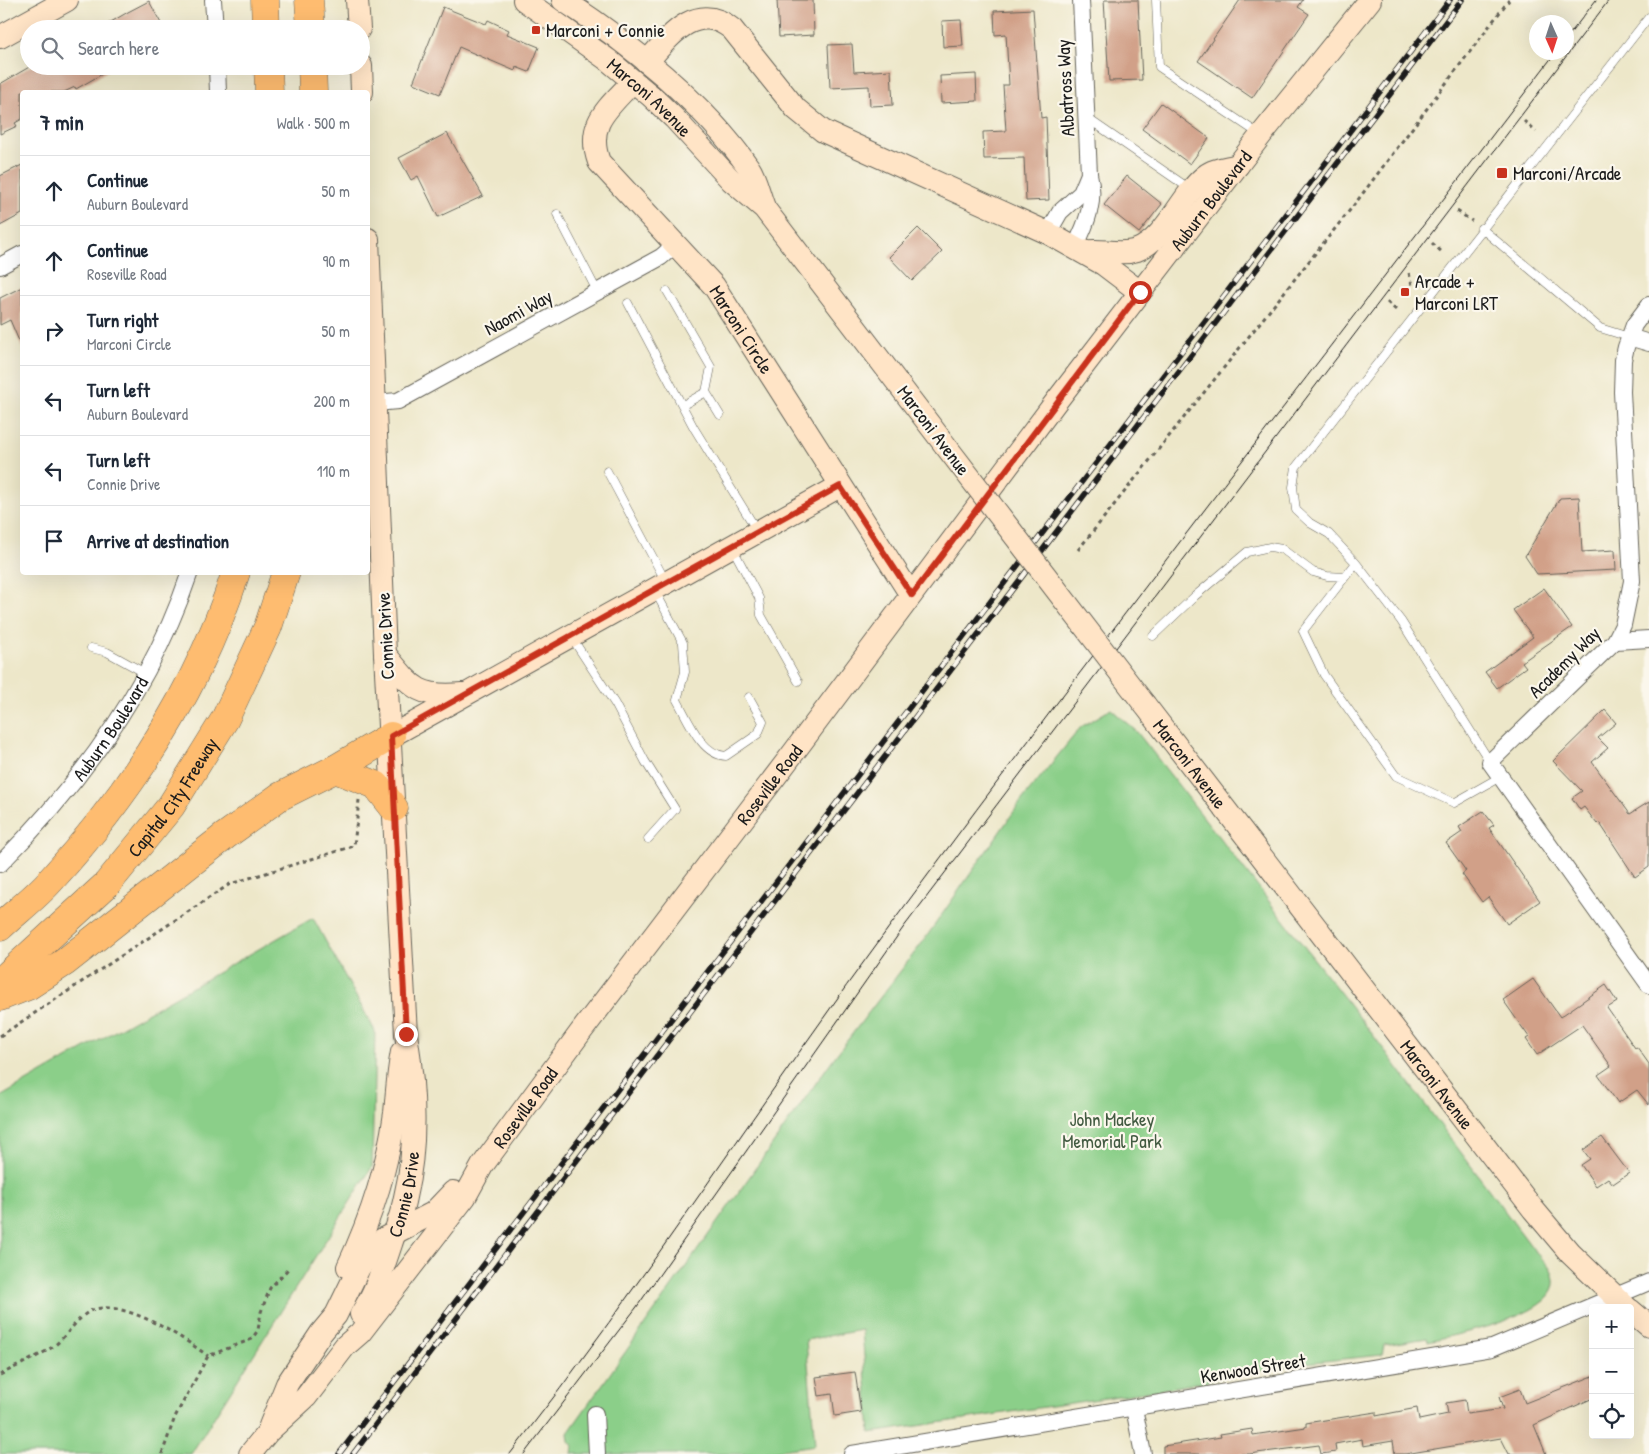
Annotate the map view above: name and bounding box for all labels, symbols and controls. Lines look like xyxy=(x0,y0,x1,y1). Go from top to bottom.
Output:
north arrow xyxy=(1529,15,1574,60)
place label: Marconi + Connie xyxy=(546,17,665,43)
search box xyxy=(20,20,370,75)
marker: Marconi + Connie xyxy=(530,24,542,36)
icon: search xyxy=(38,34,66,62)
text: Search here xyxy=(78,35,159,61)
street label: Albatross Way xyxy=(1049,39,1081,137)
street label: Marconi Avenue xyxy=(602,52,698,143)
text: 7 min xyxy=(40,108,84,137)
text: Walk · 500 m xyxy=(277,112,350,134)
street label: Auburn Boulevard xyxy=(1164,145,1258,256)
place label: Marconi/Arcade xyxy=(1513,160,1622,186)
marker: Marconi/Arcade xyxy=(1495,166,1509,180)
text: Continue xyxy=(87,167,148,193)
icon: ahead xyxy=(40,177,68,205)
text: 50 m xyxy=(322,180,350,202)
text: Auburn Boulevard xyxy=(87,193,188,215)
text: Continue xyxy=(87,237,148,263)
icon: ahead xyxy=(40,247,68,275)
text: 90 m xyxy=(322,250,350,272)
text: Roseville Road xyxy=(87,263,166,285)
place label: Arcade + Marconi LRT xyxy=(1415,268,1499,316)
street label: Marconi Circle xyxy=(704,280,780,379)
route start xyxy=(1129,281,1152,304)
street label: Naomi Way xyxy=(479,283,557,341)
marker: Arcade + Marconi LRT xyxy=(1399,286,1411,298)
text: Turn right xyxy=(87,307,158,333)
icon: right xyxy=(40,317,68,345)
text: 50 m xyxy=(322,320,350,342)
text: Marconi Circle xyxy=(87,333,171,355)
text: Turn left xyxy=(87,377,150,403)
street label: Marconi Avenue xyxy=(892,380,977,481)
icon: left xyxy=(40,387,68,415)
text: 200 m xyxy=(314,390,350,412)
text: Auburn Boulevard xyxy=(87,403,188,425)
text: Turn left xyxy=(87,447,150,473)
icon: left xyxy=(40,457,68,485)
text: 110 m xyxy=(317,460,350,482)
text: Connie Drive xyxy=(87,473,160,495)
icon: arrive xyxy=(40,527,68,555)
text: Arrive at destination xyxy=(87,528,229,554)
street label: Connie Drive xyxy=(370,591,400,680)
street label: Academy Way xyxy=(1522,620,1606,704)
street label: Auburn Boulevard xyxy=(66,672,155,786)
street label: Marconi Avenue xyxy=(1147,713,1233,814)
street label: Capital City Freeway xyxy=(121,732,224,863)
street label: Roseville Road xyxy=(730,739,809,830)
route end xyxy=(395,1023,418,1046)
street label: Marconi Avenue xyxy=(1394,1034,1480,1135)
street label: Roseville Road xyxy=(487,1061,564,1153)
park label: John Mackey Memorial Park xyxy=(1062,1106,1162,1154)
street label: Connie Drive xyxy=(381,1150,425,1241)
map controls xyxy=(1589,1304,1634,1439)
button: + xyxy=(1589,1304,1634,1349)
street label: Kenwood Street xyxy=(1199,1347,1308,1389)
button: − xyxy=(1589,1349,1634,1394)
button: locate xyxy=(1589,1394,1634,1439)

